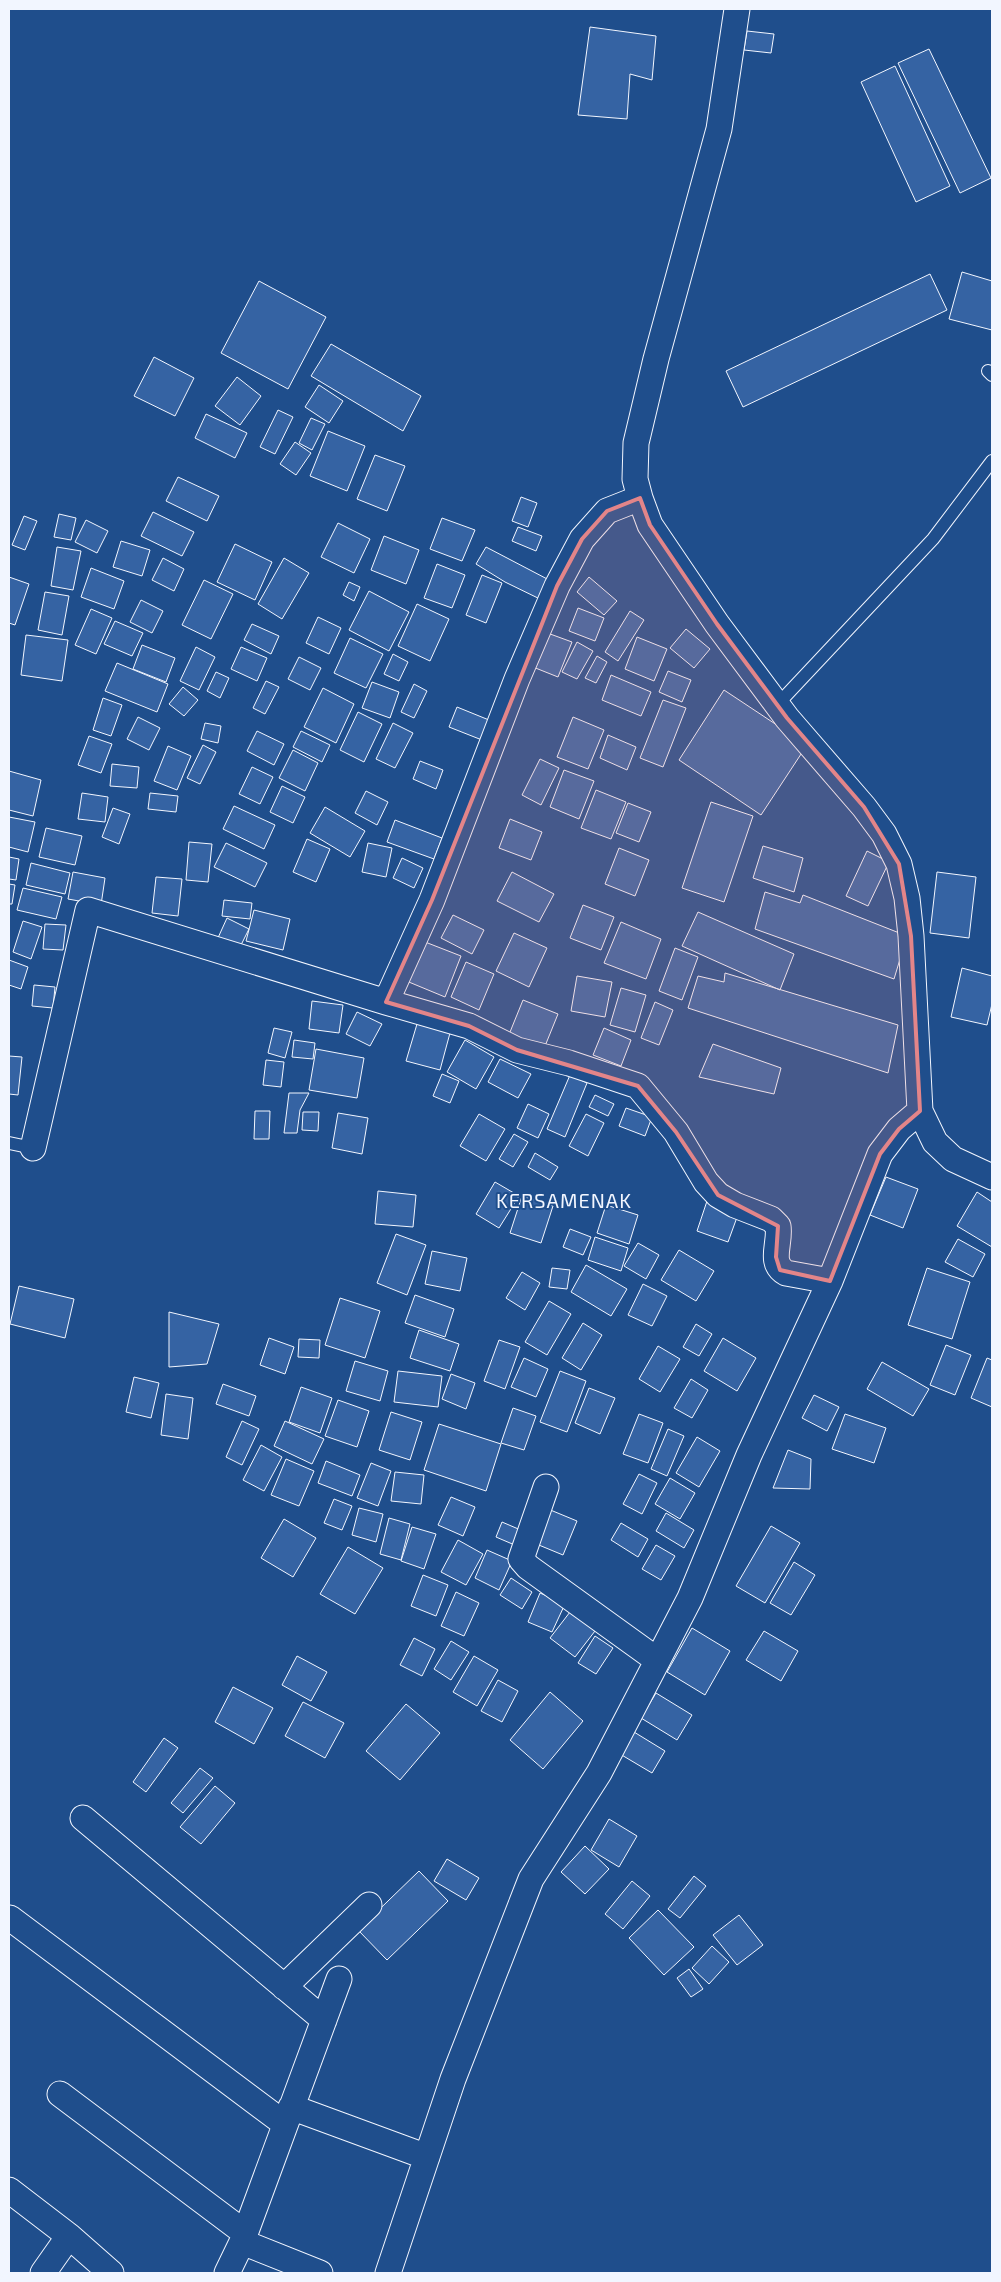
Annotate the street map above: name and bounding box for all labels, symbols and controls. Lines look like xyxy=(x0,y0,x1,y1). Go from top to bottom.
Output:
district label: KERSAMENAK xyxy=(496,1188,632,1212)

